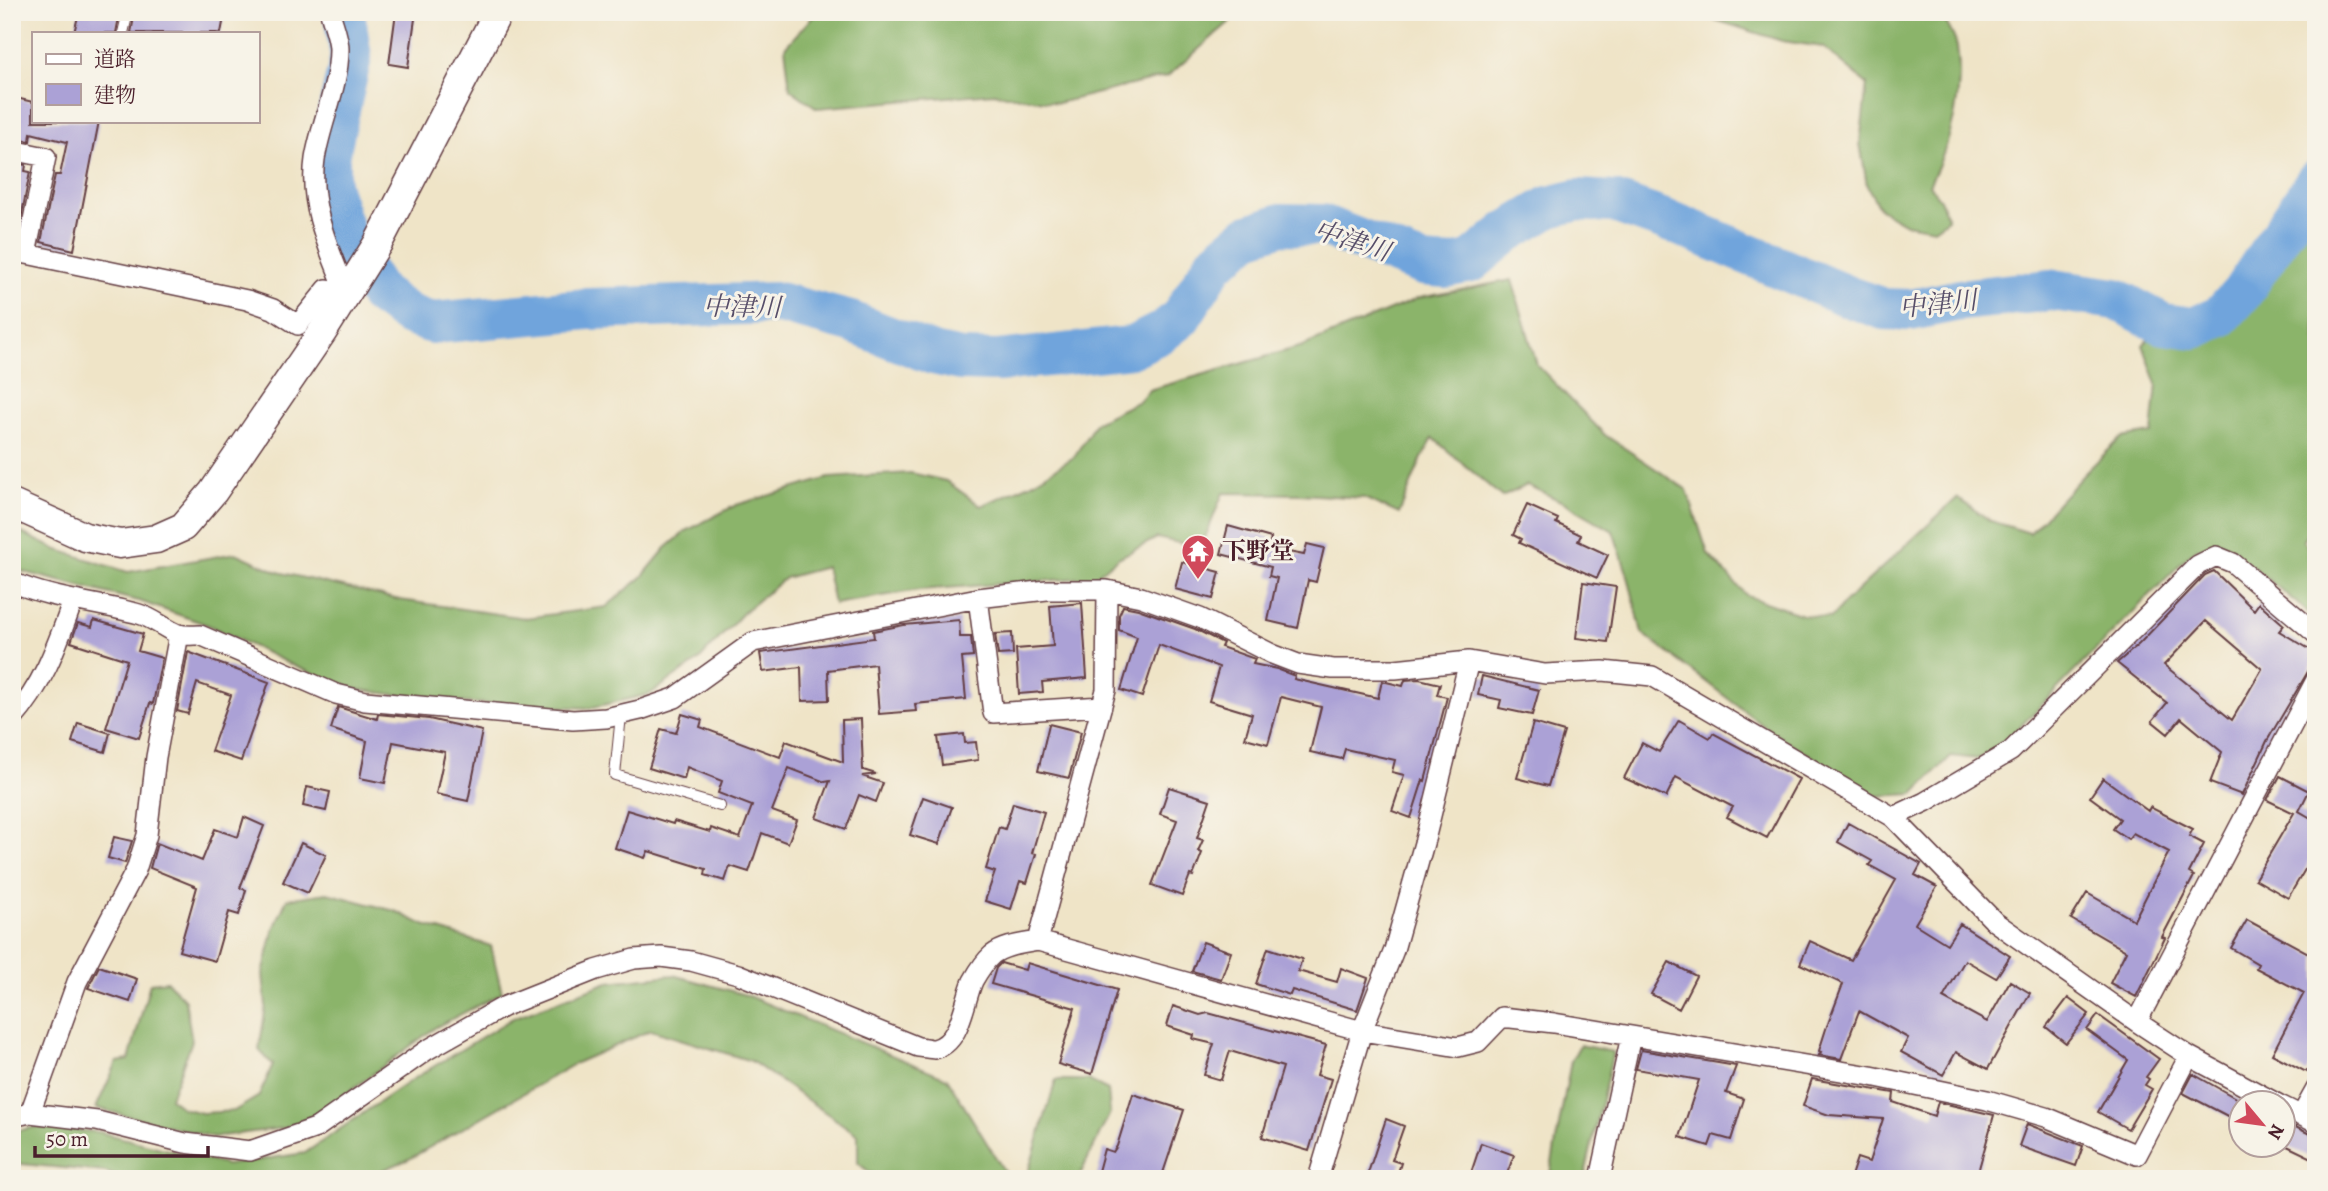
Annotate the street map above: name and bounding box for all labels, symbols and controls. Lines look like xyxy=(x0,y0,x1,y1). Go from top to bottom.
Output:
legend xyxy=(32,32,259,122)
text: 道路 xyxy=(94,45,136,73)
text: 建物 xyxy=(94,81,136,109)
water label: 中津川 xyxy=(1309,212,1397,271)
water label: 中津川 xyxy=(1897,282,1982,325)
water label: 中津川 xyxy=(703,289,784,325)
temple icon: 下野堂 xyxy=(1179,532,1217,581)
place label: 下野堂 xyxy=(1222,535,1294,567)
north arrow xyxy=(2226,1090,2296,1160)
scale bar xyxy=(35,1114,208,1158)
text: N xyxy=(2261,1119,2291,1144)
text: 50 m xyxy=(46,1125,88,1153)

